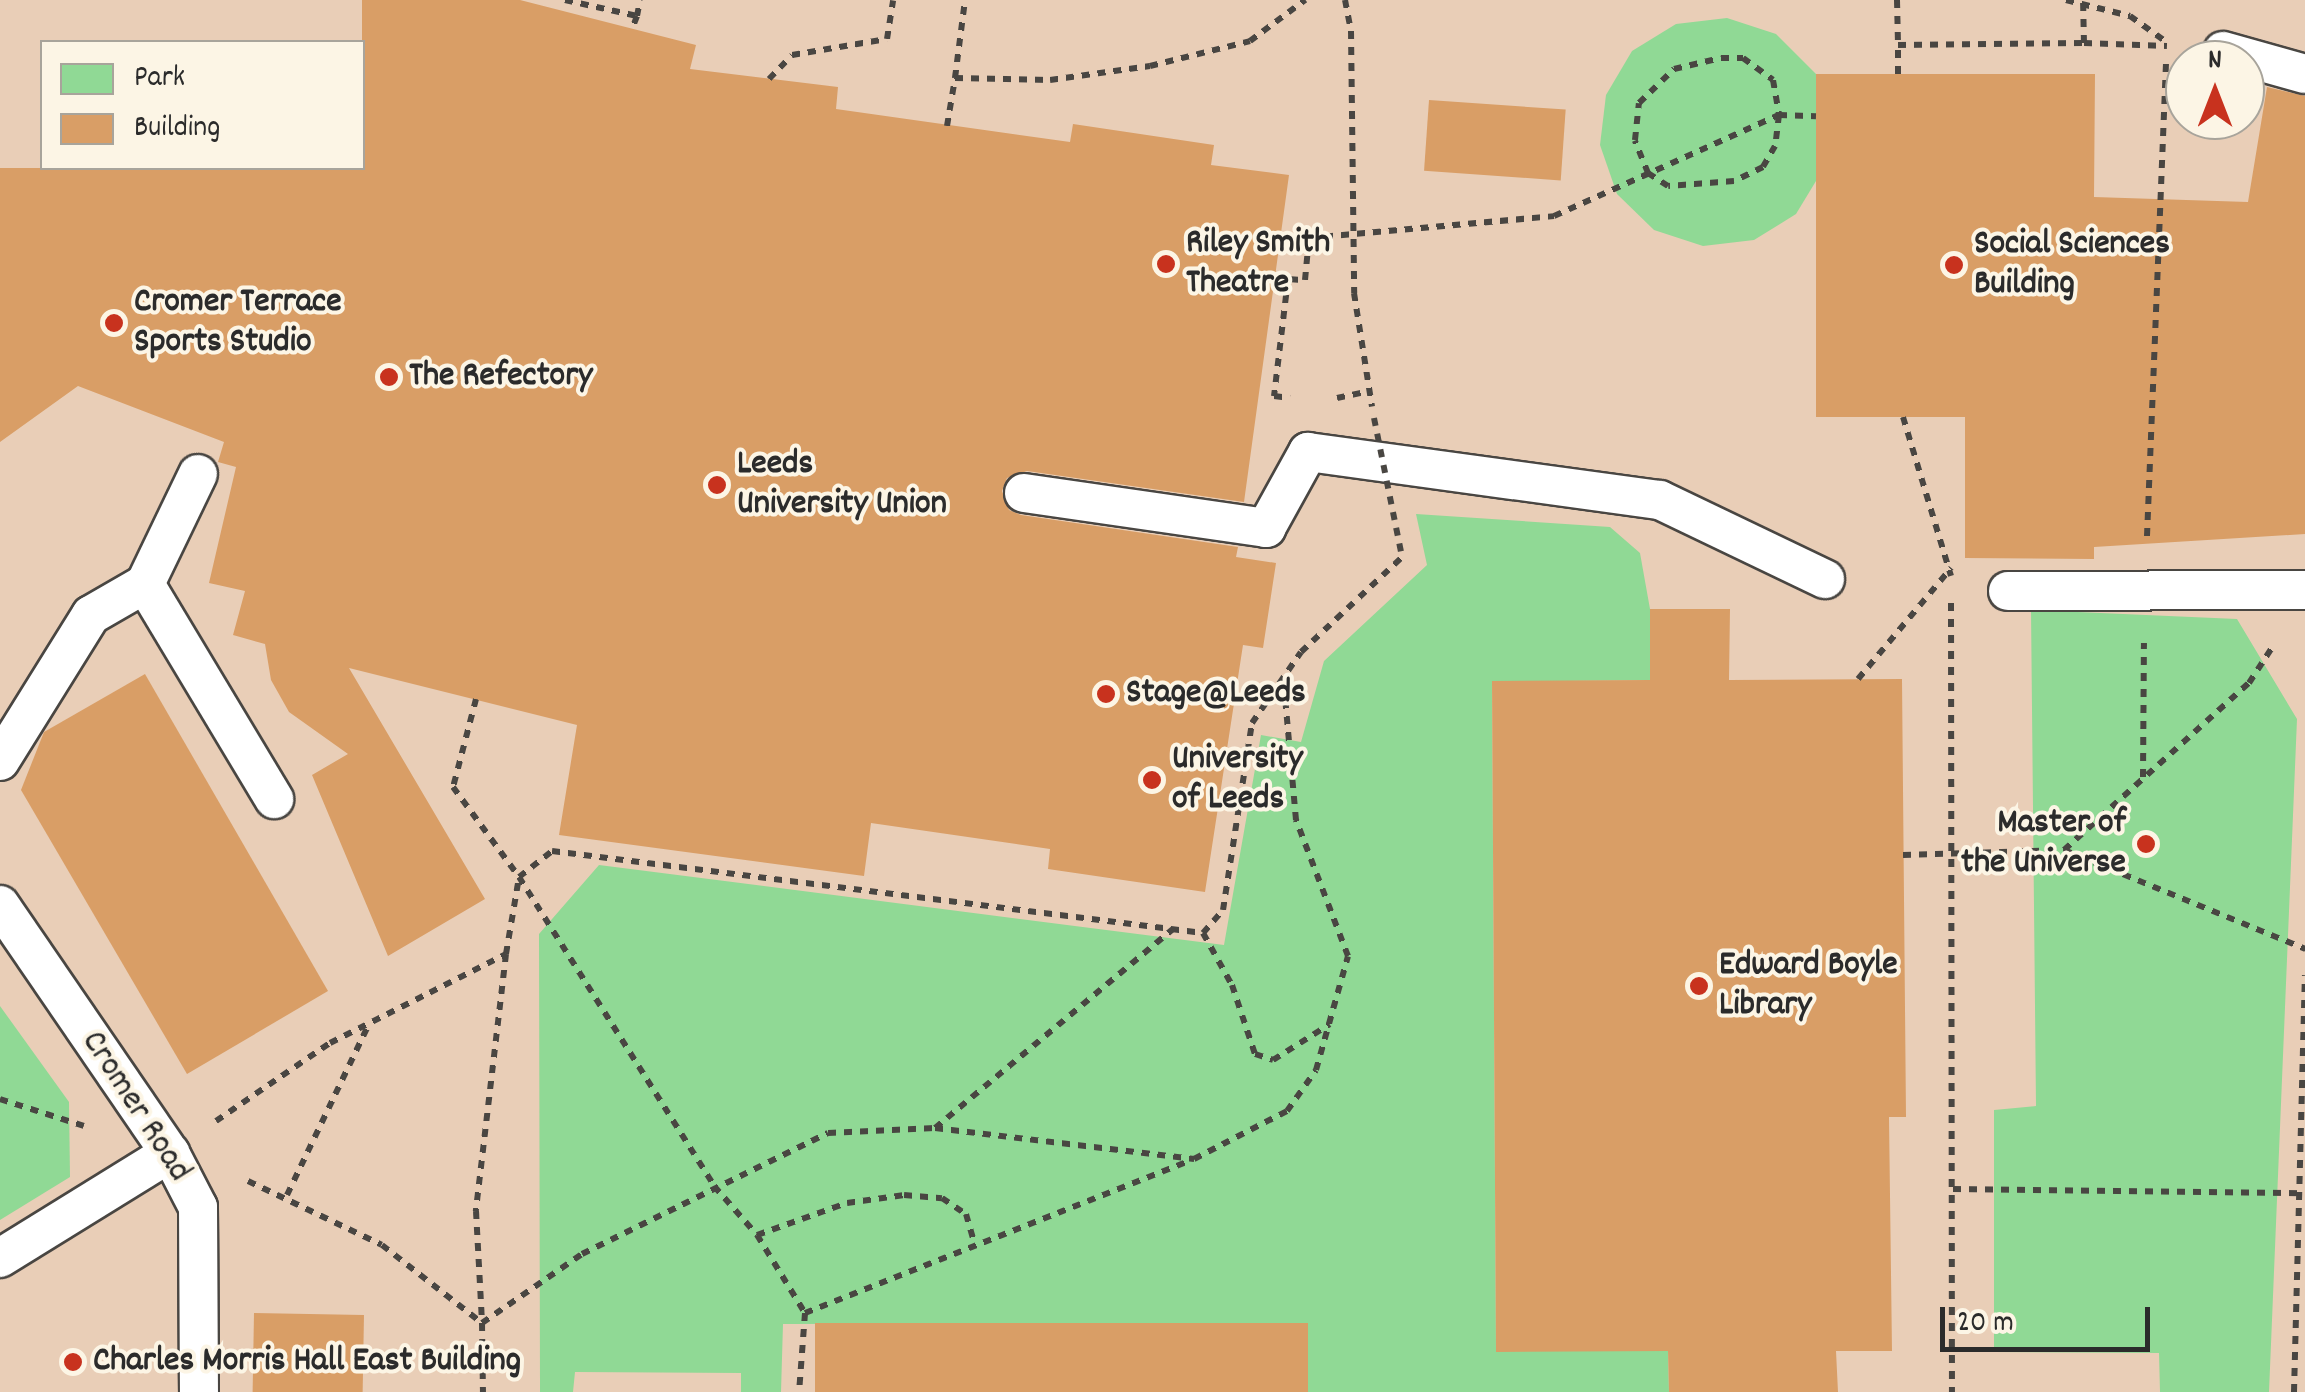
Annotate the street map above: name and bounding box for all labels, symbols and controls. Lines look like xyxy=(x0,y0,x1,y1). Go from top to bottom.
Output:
legend xyxy=(40,40,365,170)
north arrow xyxy=(2165,40,2265,140)
text: N xyxy=(2208,42,2222,82)
text: Park xyxy=(134,58,185,101)
text: Building xyxy=(134,108,220,151)
place label: Riley Smith Theatre xyxy=(1186,223,1330,305)
place label: Social Sciences Building xyxy=(1974,224,2170,306)
marker: Riley Smith Theatre xyxy=(1155,253,1177,275)
marker: Social Sciences Building xyxy=(1943,254,1965,276)
place label: Cromer Terrace Sports Studio xyxy=(134,282,342,364)
marker: Cromer Terrace Sports Studio xyxy=(103,312,125,334)
place label: The Refectory xyxy=(409,356,592,398)
marker: The Refectory xyxy=(378,366,400,388)
place label: Leeds University Union xyxy=(737,444,947,526)
marker: Leeds University Union xyxy=(706,474,728,496)
place label: Stage@Leeds xyxy=(1126,673,1306,715)
marker: Stage@Leeds xyxy=(1095,683,1117,705)
place label: University of Leeds xyxy=(1172,739,1303,821)
marker: University of Leeds xyxy=(1141,769,1163,791)
place label: Master of the Universe xyxy=(1961,803,2126,885)
marker: Master of the Universe xyxy=(2135,833,2157,855)
place label: Edward Boyle Library xyxy=(1719,945,1898,1027)
marker: Edward Boyle Library xyxy=(1688,975,1710,997)
street label: Cromer Road xyxy=(71,1024,199,1190)
scale bar xyxy=(1945,1287,2155,1349)
text: 20 m xyxy=(1957,1303,2014,1346)
place label: Charles Morris Hall East Building xyxy=(93,1341,521,1383)
marker: Charles Morris Hall East Building xyxy=(62,1351,84,1373)

